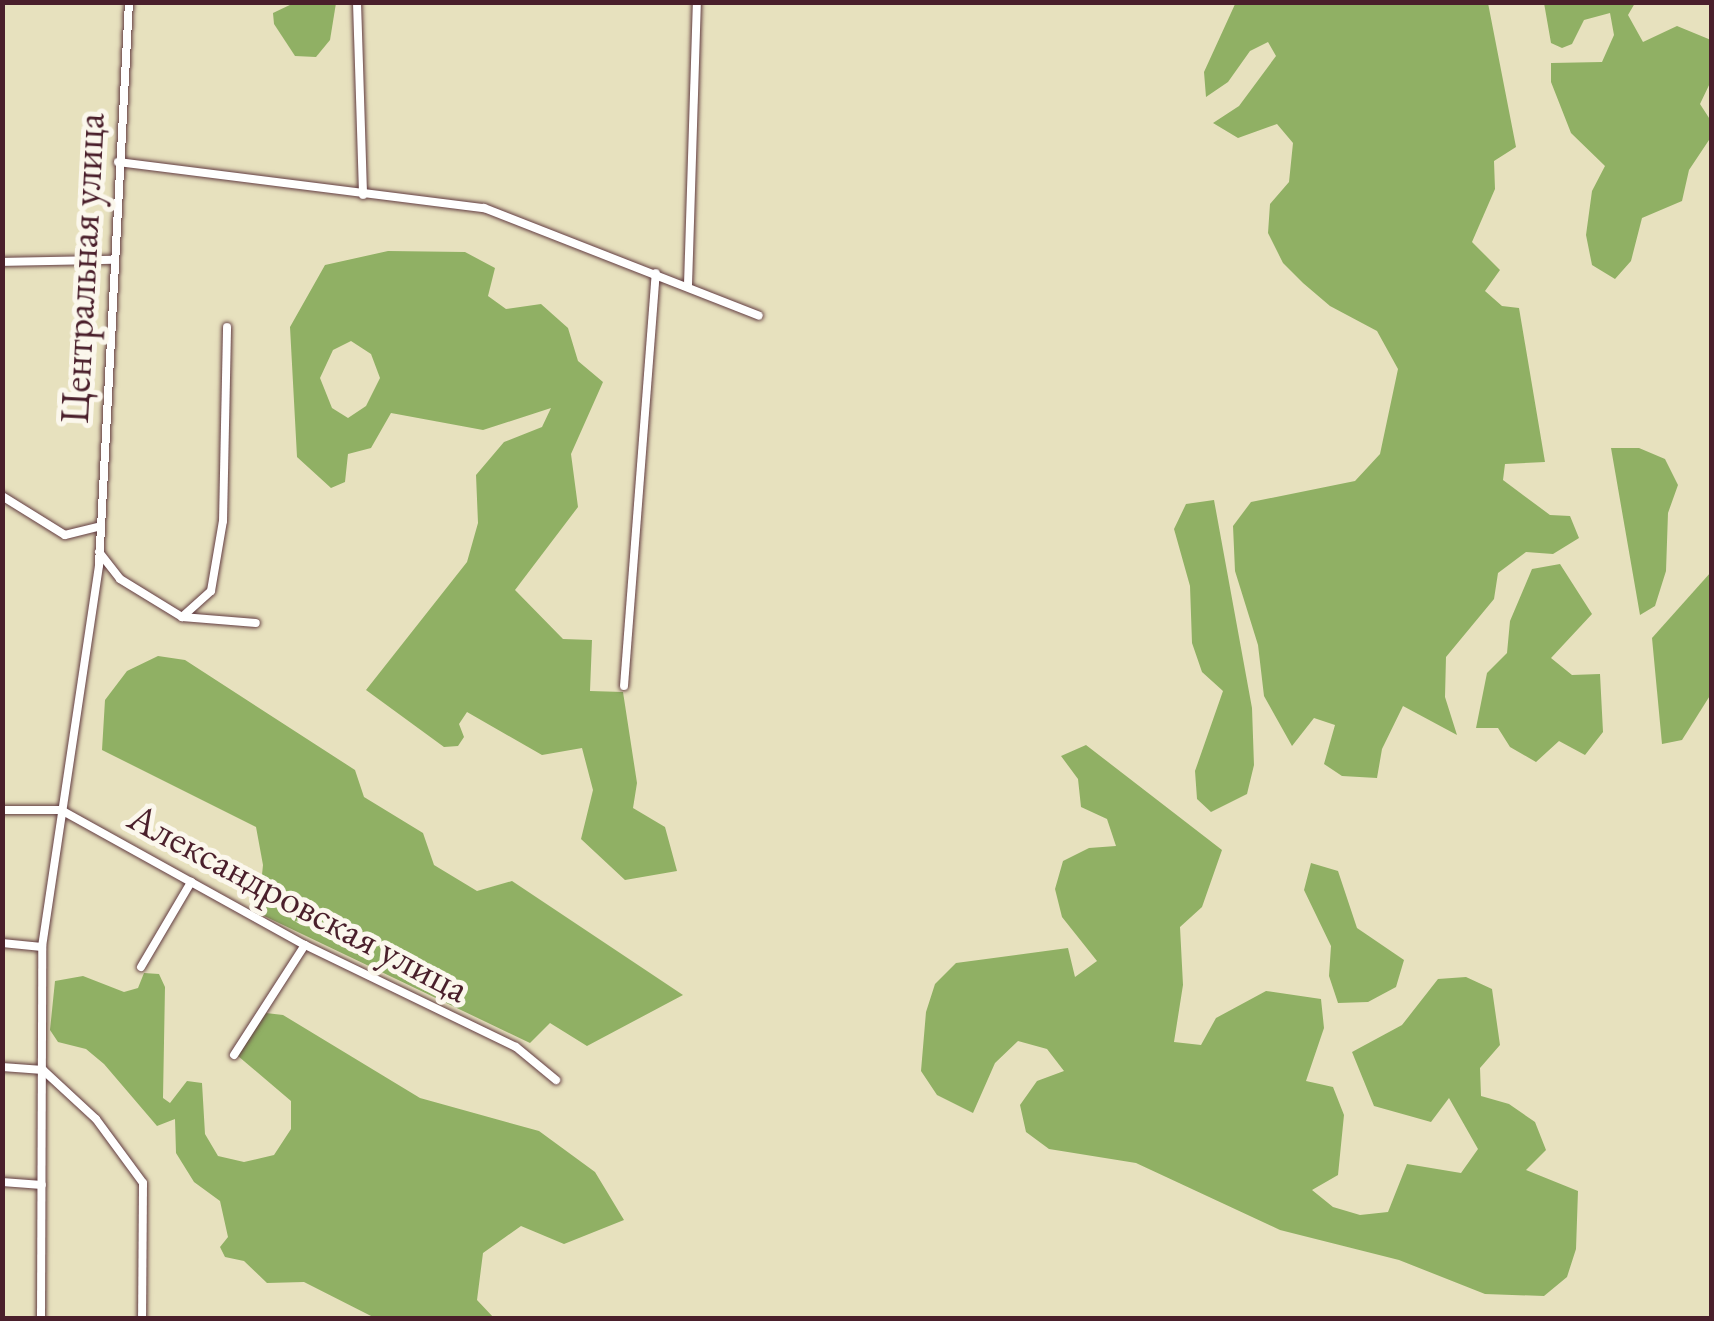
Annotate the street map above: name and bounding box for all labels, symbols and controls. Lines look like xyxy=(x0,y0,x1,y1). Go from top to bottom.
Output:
street label: Центральная улица xyxy=(50,112,114,424)
street label: Александровская улица xyxy=(121,792,477,1012)

